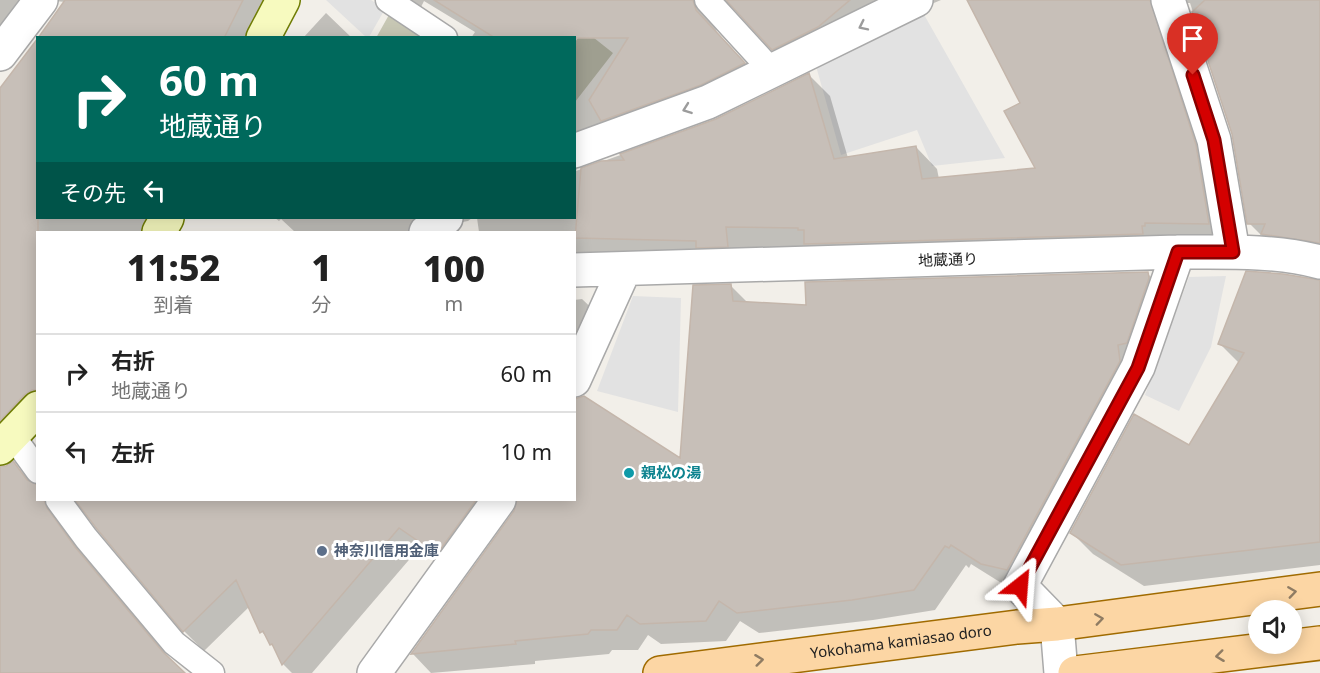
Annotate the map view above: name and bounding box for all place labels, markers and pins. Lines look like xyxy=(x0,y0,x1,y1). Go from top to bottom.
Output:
pin xyxy=(1167,13,1218,75)
place label: 親松の湯 xyxy=(641,462,701,482)
marker: 親松の湯 xyxy=(622,466,636,480)
place label: 神奈川信用金庫 xyxy=(333,540,439,560)
marker: 神奈川信用金庫 xyxy=(315,544,329,558)

